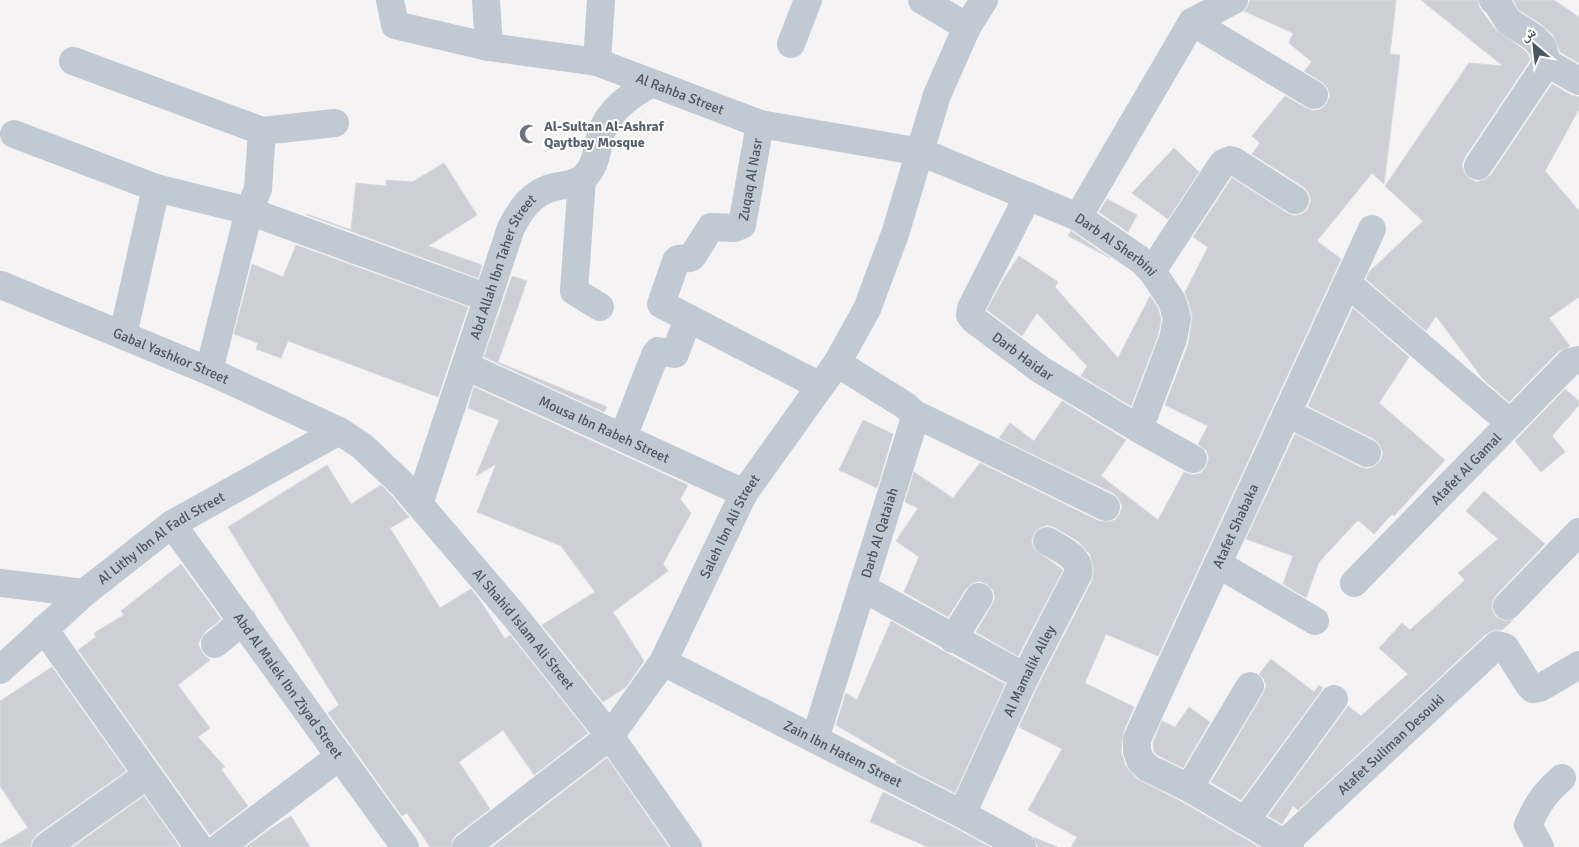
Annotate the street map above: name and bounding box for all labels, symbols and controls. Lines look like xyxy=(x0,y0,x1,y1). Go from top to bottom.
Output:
north arrow xyxy=(1509,20,1559,70)
text: ش xyxy=(1518,23,1539,45)
street label: Al Rahba Street xyxy=(634,69,727,118)
place label: Al-Sultan Al-Ashraf Qaytbay Mosque xyxy=(544,118,665,151)
mosque icon: Al-Sultan Al-Ashraf Qaytbay Mosque xyxy=(518,123,540,145)
street label: Zuqaq Al Nasr xyxy=(734,136,766,222)
street label: Abd Allah Ibn Taher Street xyxy=(466,190,539,341)
street label: Darb Al Sherbini xyxy=(1072,209,1161,279)
street label: Gabal Yashkor Street xyxy=(111,324,232,388)
street label: Darb Haidar xyxy=(989,328,1057,384)
street label: Mousa Ibn Rabeh Street xyxy=(536,392,672,466)
street label: Atafet Al Gamal xyxy=(1427,429,1505,508)
street label: Saleh Ibn Ali Street xyxy=(696,471,763,581)
street label: Atafet Shabaka xyxy=(1208,481,1262,571)
street label: Darb Al Qataiah xyxy=(857,485,901,580)
street label: Al Lithy Ibn Al Fadl Street xyxy=(94,488,228,588)
street label: Al Shahid Islam Ali Street xyxy=(469,565,578,693)
street label: Abd Al Malek Ibn Ziyad Street xyxy=(230,609,347,762)
street label: Al Mamalik Alley xyxy=(999,622,1059,719)
street label: Atafet Suliman Desouki xyxy=(1334,690,1448,798)
street label: Zain Ibn Hatem Street xyxy=(781,716,905,791)

